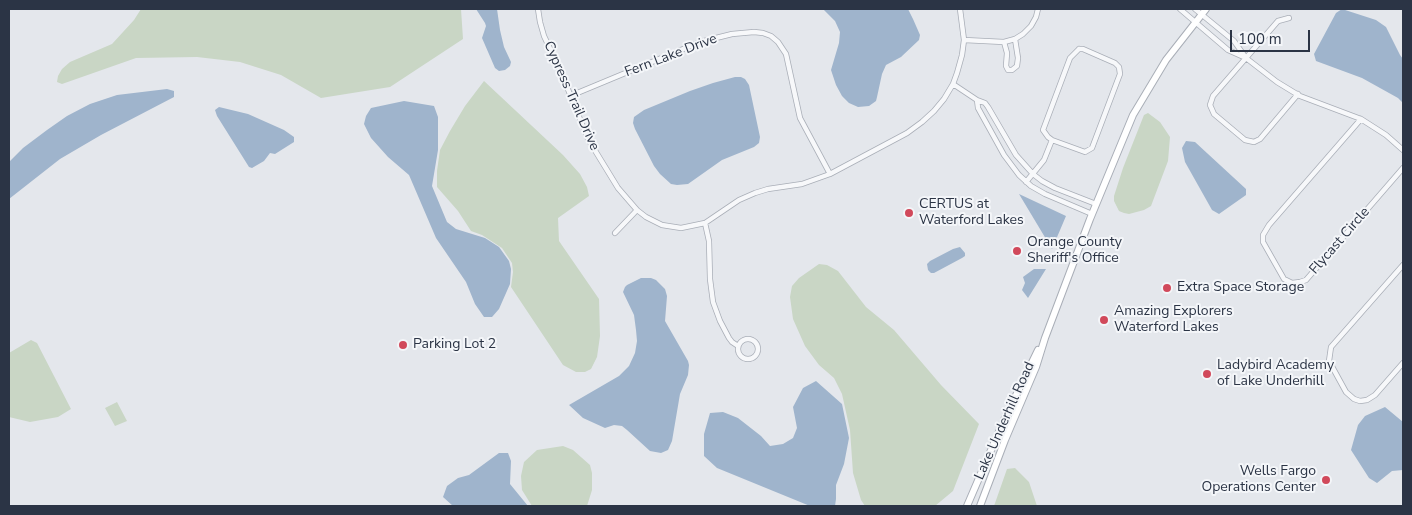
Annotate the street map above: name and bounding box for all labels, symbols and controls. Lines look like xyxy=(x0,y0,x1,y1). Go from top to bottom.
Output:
scale bar xyxy=(1232,20,1312,52)
text: 100 m xyxy=(1238,29,1282,49)
street label: Fern Lake Drive xyxy=(622,31,720,81)
street label: Cypress Trail Drive xyxy=(539,39,603,153)
place label: CERTUS at Waterford Lakes xyxy=(919,197,1024,230)
street label: Flycast Circle xyxy=(1306,204,1374,278)
marker: CERTUS at Waterford Lakes xyxy=(903,207,915,219)
place label: Orange County Sheriff's Office xyxy=(1027,235,1122,268)
marker: Orange County Sheriff's Office xyxy=(1011,245,1023,257)
place label: Extra Space Storage xyxy=(1177,280,1304,296)
marker: Extra Space Storage xyxy=(1161,282,1173,294)
place label: Amazing Explorers Waterford Lakes xyxy=(1114,304,1233,336)
marker: Amazing Explorers Waterford Lakes xyxy=(1098,314,1110,326)
place label: Parking Lot 2 xyxy=(413,337,496,353)
marker: Parking Lot 2 xyxy=(397,339,409,351)
place label: Ladybird Academy of Lake Underhill xyxy=(1217,358,1334,391)
street label: Lake Underhill Road xyxy=(971,359,1039,483)
marker: Ladybird Academy of Lake Underhill xyxy=(1201,368,1213,380)
place label: Wells Fargo Operations Center xyxy=(1201,464,1316,497)
marker: Wells Fargo Operations Center xyxy=(1320,474,1332,486)

